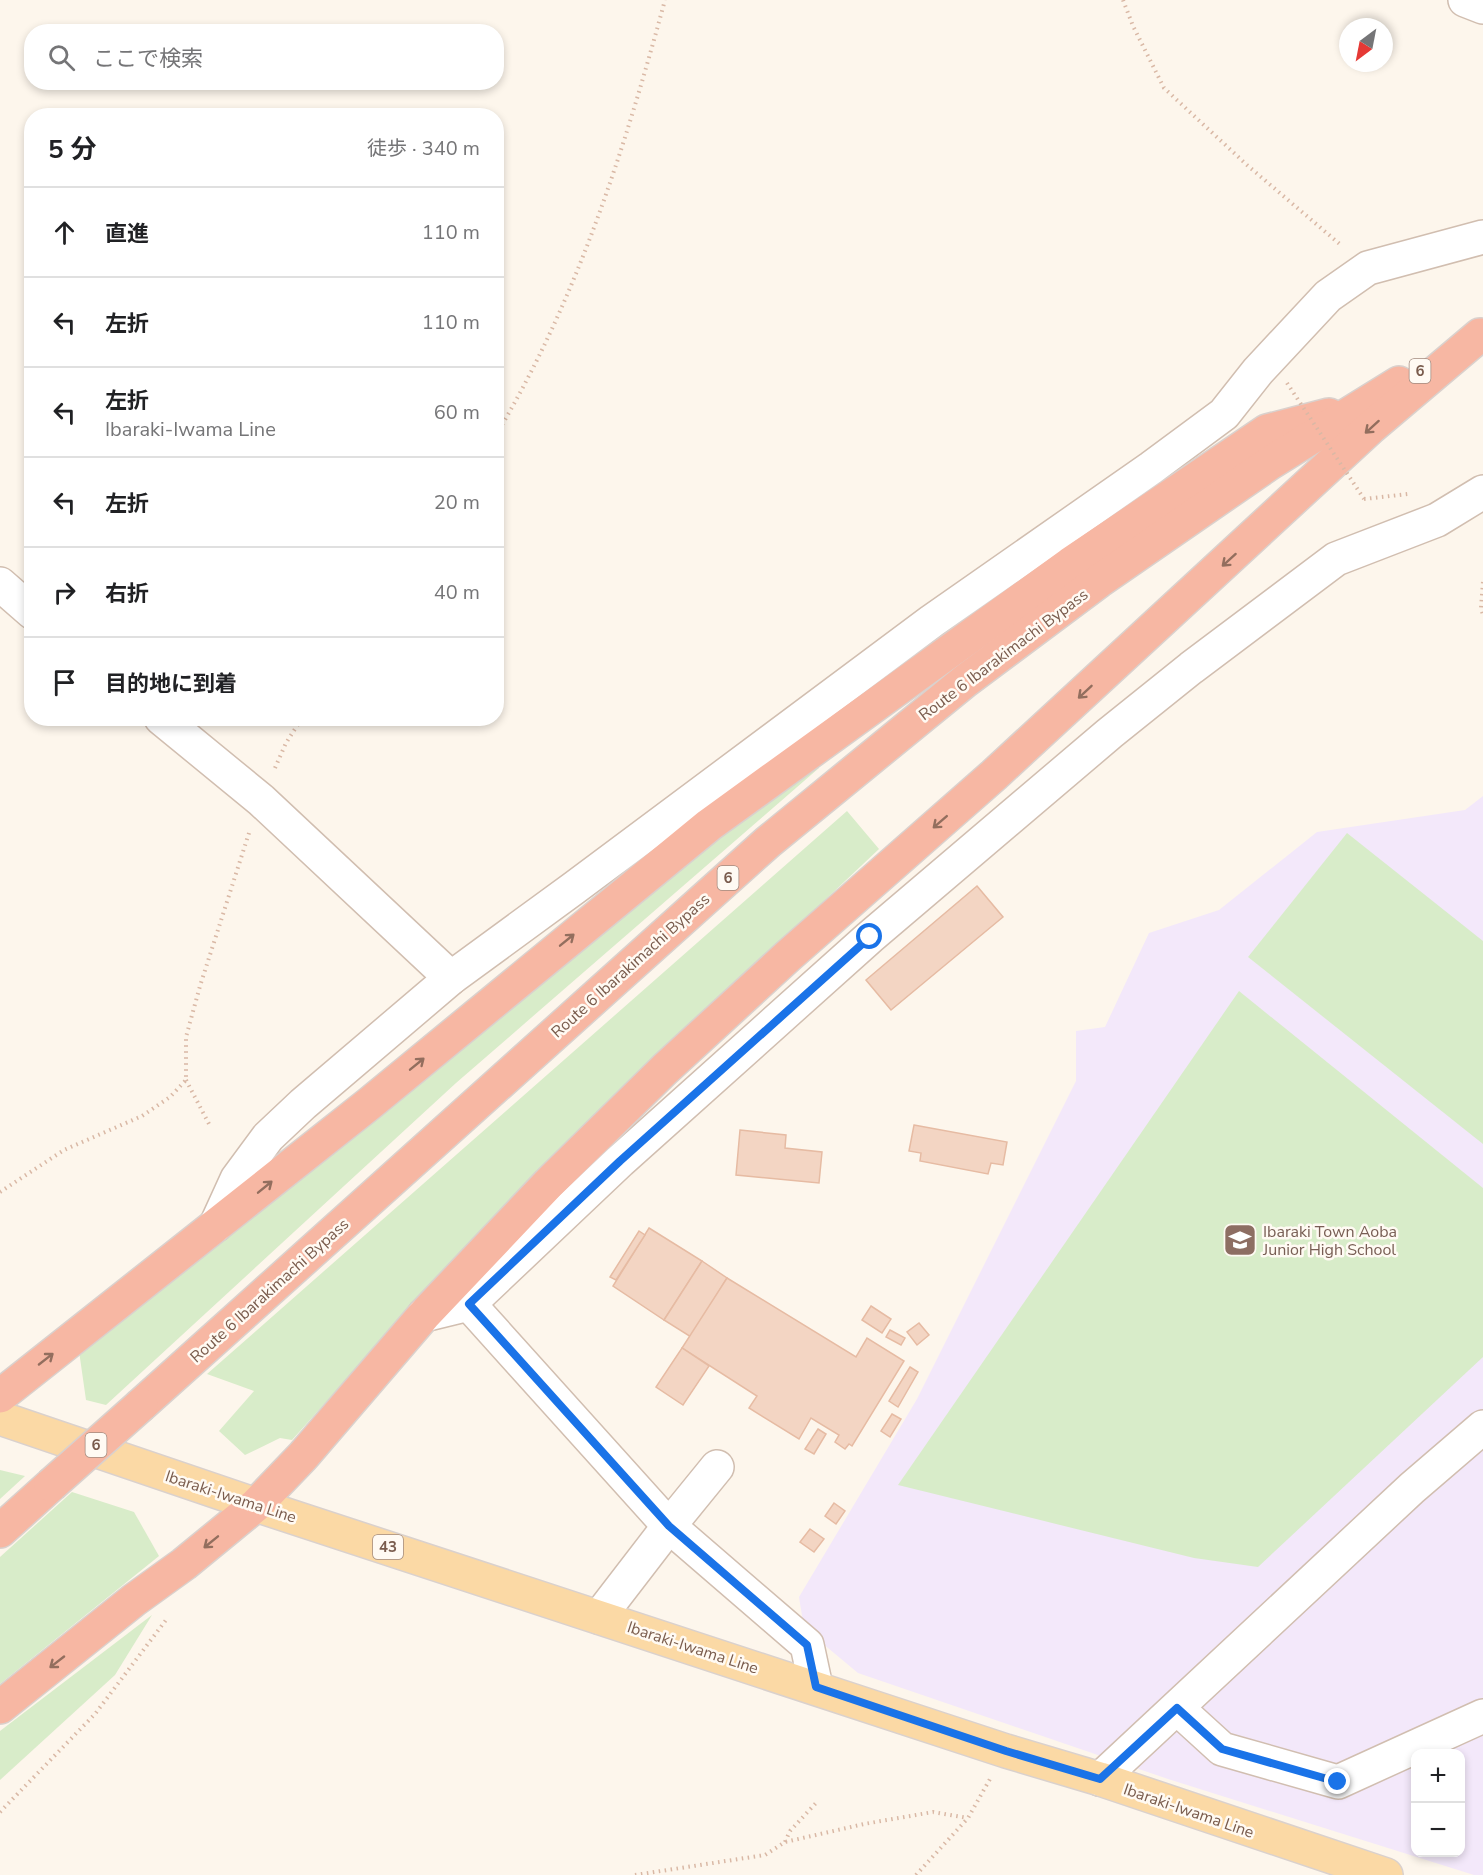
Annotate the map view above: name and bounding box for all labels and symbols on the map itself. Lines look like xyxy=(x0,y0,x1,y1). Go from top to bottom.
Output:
north arrow xyxy=(1339,18,1393,72)
road number: 6 xyxy=(1410,359,1430,383)
one-way arrow xyxy=(1364,420,1379,434)
one-way arrow xyxy=(1222,553,1237,567)
street label: Route 6 Ibarakimachi Bypass xyxy=(914,584,1093,726)
one-way arrow xyxy=(1078,684,1093,698)
one-way arrow xyxy=(933,815,948,829)
road number: 6 xyxy=(718,866,738,890)
street label: Route 6 Ibarakimachi Bypass xyxy=(546,888,715,1043)
route start xyxy=(856,923,882,949)
one-way arrow xyxy=(559,934,575,947)
one-way arrow xyxy=(409,1058,425,1071)
one-way arrow xyxy=(257,1180,273,1193)
street label: Route 6 Ibarakimachi Bypass xyxy=(185,1213,354,1368)
place label: Ibaraki Town Aoba Junior High School xyxy=(1262,1221,1397,1261)
school or university icon: Ibaraki Town Aoba Junior High School xyxy=(1222,1222,1258,1258)
one-way arrow xyxy=(37,1353,53,1366)
road number: 6 xyxy=(86,1433,106,1457)
street label: Ibaraki-Iwama Line xyxy=(162,1465,299,1529)
one-way arrow xyxy=(204,1535,219,1549)
road number: 43 xyxy=(373,1535,403,1559)
street label: Ibaraki-Iwama Line xyxy=(624,1616,761,1680)
one-way arrow xyxy=(49,1655,65,1668)
route end xyxy=(1324,1768,1350,1794)
street label: Ibaraki-Iwama Line xyxy=(1120,1778,1257,1844)

